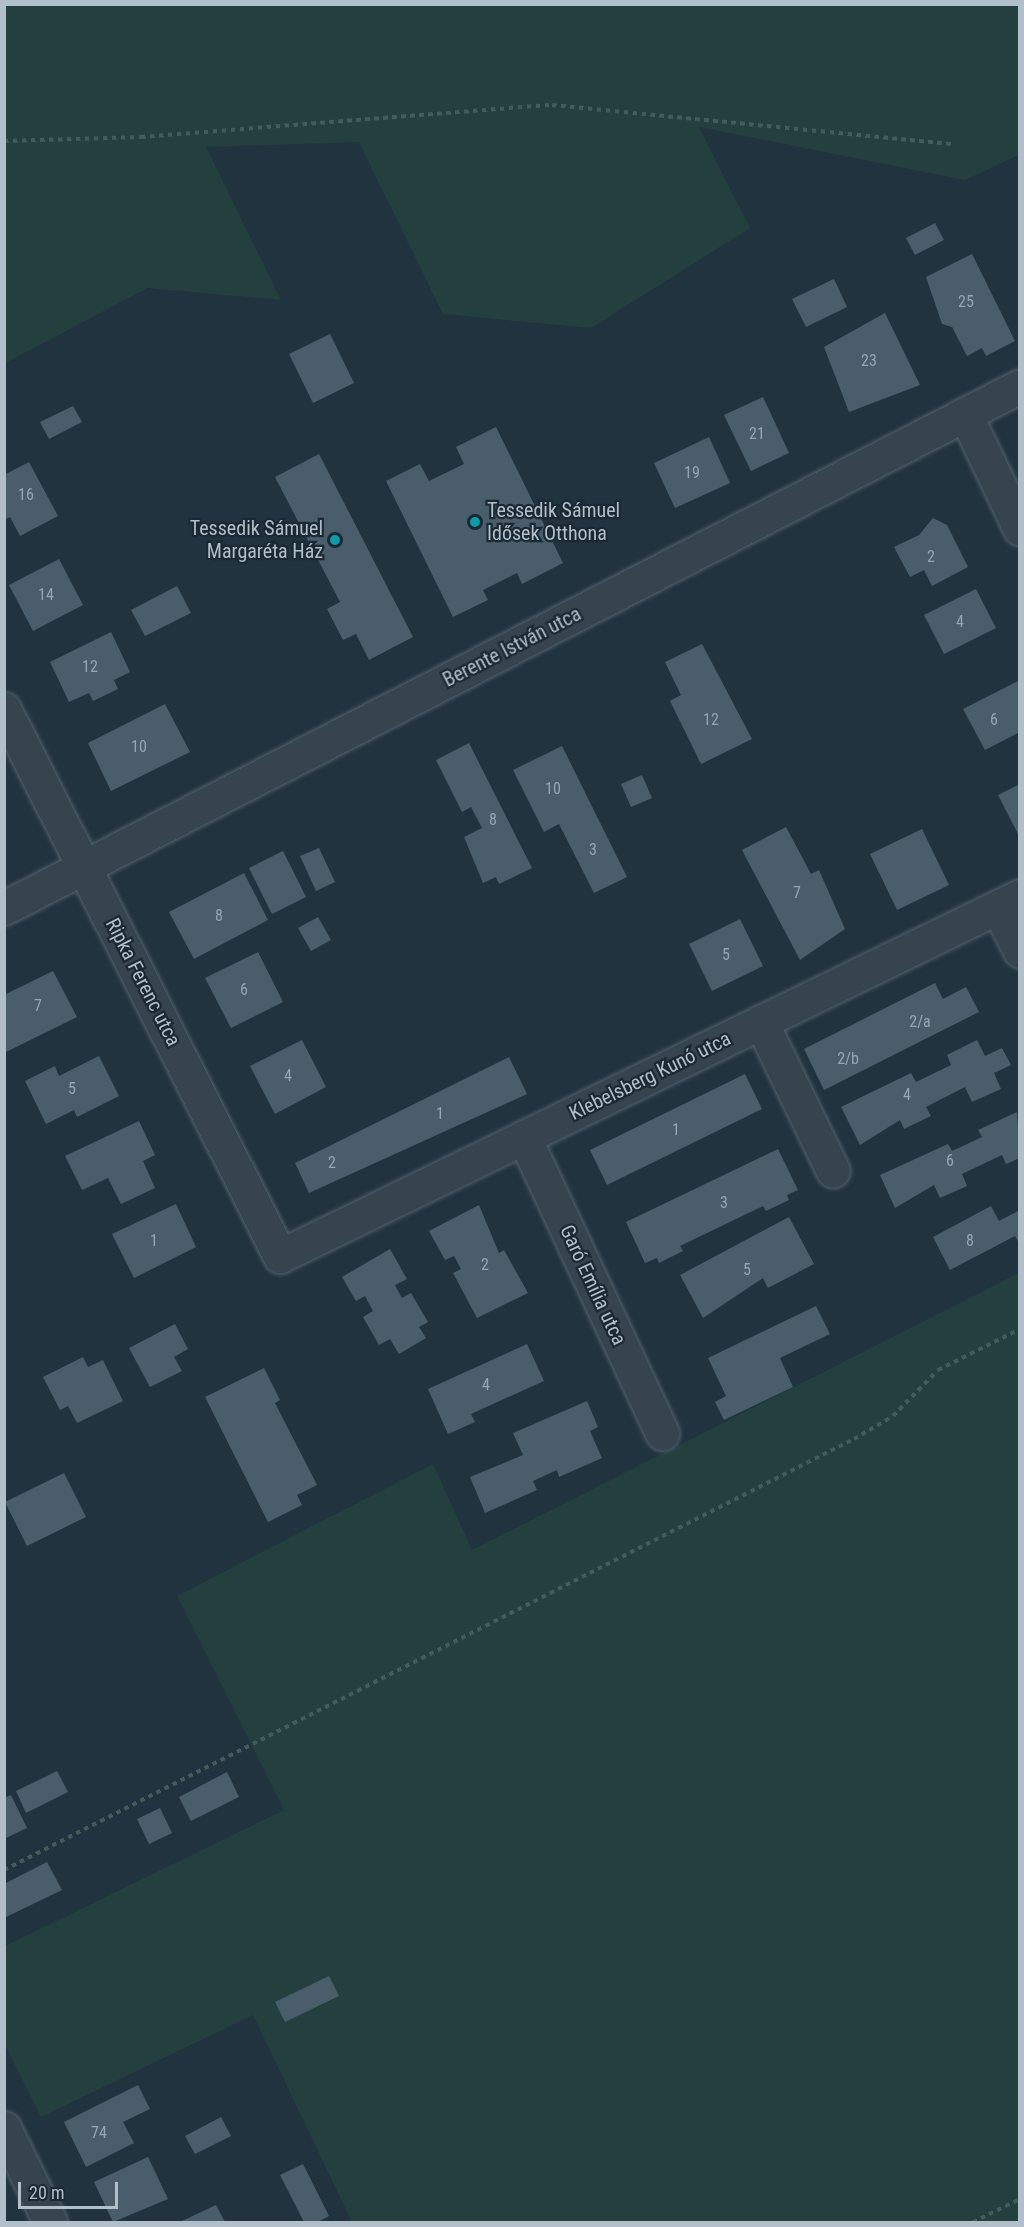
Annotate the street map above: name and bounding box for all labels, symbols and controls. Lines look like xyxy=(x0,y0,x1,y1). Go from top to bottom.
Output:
house number: 25 xyxy=(958,292,974,312)
house number: 23 xyxy=(861,351,877,371)
house number: 21 xyxy=(749,424,765,444)
house number: 19 xyxy=(684,463,700,483)
house number: 16 xyxy=(18,485,34,505)
place label: Tessedik Sámuel Idősek Otthona xyxy=(487,498,620,545)
marker: Tessedik Sámuel Idősek Otthona xyxy=(468,515,482,529)
place label: Tessedik Sámuel Margaréta Ház xyxy=(190,516,323,563)
marker: Tessedik Sámuel Margaréta Ház xyxy=(328,533,342,547)
house number: 2 xyxy=(927,547,935,567)
house number: 14 xyxy=(38,585,54,605)
street label: Berente István utca xyxy=(439,602,585,692)
house number: 4 xyxy=(956,612,964,632)
house number: 12 xyxy=(82,657,98,677)
house number: 12 xyxy=(703,710,719,730)
house number: 6 xyxy=(990,710,998,730)
house number: 10 xyxy=(131,737,147,757)
house number: 10 xyxy=(545,779,561,799)
house number: 8 xyxy=(489,810,497,830)
house number: 3 xyxy=(589,840,597,860)
house number: 7 xyxy=(793,883,801,903)
house number: 8 xyxy=(215,906,223,926)
street label: Ripka Ferenc utca xyxy=(100,914,186,1050)
house number: 5 xyxy=(722,945,730,965)
house number: 6 xyxy=(240,980,248,1000)
house number: 7 xyxy=(34,996,42,1016)
house number: 2/a xyxy=(909,1012,931,1032)
street label: Klebelsberg Kunó utca xyxy=(565,1027,735,1125)
house number: 2/b xyxy=(837,1049,859,1069)
house number: 4 xyxy=(284,1066,292,1086)
house number: 5 xyxy=(68,1079,76,1099)
house number: 4 xyxy=(903,1085,911,1105)
house number: 1 xyxy=(436,1104,444,1124)
house number: 1 xyxy=(672,1120,680,1140)
house number: 6 xyxy=(946,1151,954,1171)
house number: 2 xyxy=(328,1153,336,1173)
house number: 3 xyxy=(720,1193,728,1213)
street label: Garó Emília utca xyxy=(555,1221,631,1349)
house number: 1 xyxy=(150,1231,158,1251)
house number: 8 xyxy=(966,1231,974,1251)
house number: 2 xyxy=(481,1255,489,1275)
house number: 5 xyxy=(743,1260,751,1280)
house number: 4 xyxy=(482,1375,490,1395)
house number: 74 xyxy=(91,2123,107,2143)
scale bar xyxy=(21,2170,122,2208)
text: 20 m xyxy=(29,2182,64,2203)

